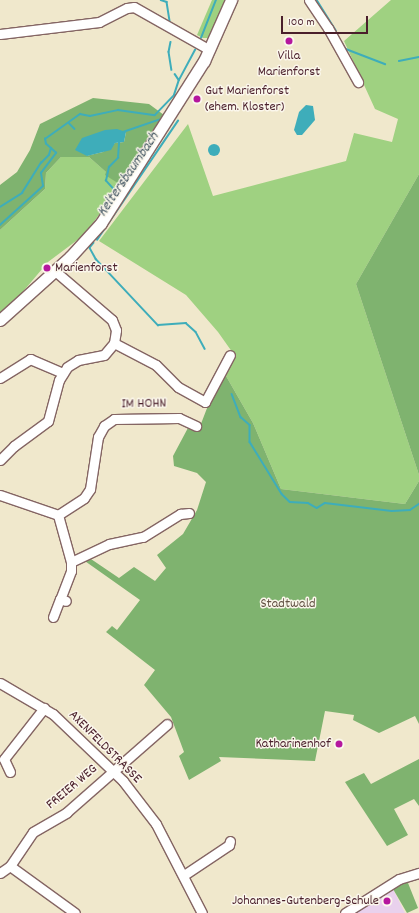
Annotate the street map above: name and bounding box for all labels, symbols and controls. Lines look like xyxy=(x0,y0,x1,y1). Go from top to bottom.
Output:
scale bar xyxy=(283,8,370,34)
text: 100 m xyxy=(288,14,315,31)
marker: Villa Marienforst xyxy=(284,36,294,46)
place label: Villa Marienforst xyxy=(258,48,320,80)
place label: Gut Marienforst (ehem. Kloster) xyxy=(205,83,289,116)
marker: Gut Marienforst (ehem. Kloster) xyxy=(192,94,202,104)
water label: Keltersbaumbach xyxy=(94,129,164,221)
place label: Marienforst xyxy=(55,260,118,276)
marker: Marienforst xyxy=(42,263,52,273)
street label: IM HOHN xyxy=(121,395,167,413)
park label: Stadtwald xyxy=(260,596,316,612)
street label: AXENFELDSTRASSE xyxy=(65,707,145,787)
place label: Katharinenhof xyxy=(255,736,331,752)
marker: Katharinenhof xyxy=(334,739,344,749)
street label: FREIER WEG xyxy=(43,761,101,813)
place label: Johannes-Gutenberg-Schule xyxy=(232,893,379,909)
marker: Johannes-Gutenberg-Schule xyxy=(382,896,392,906)

